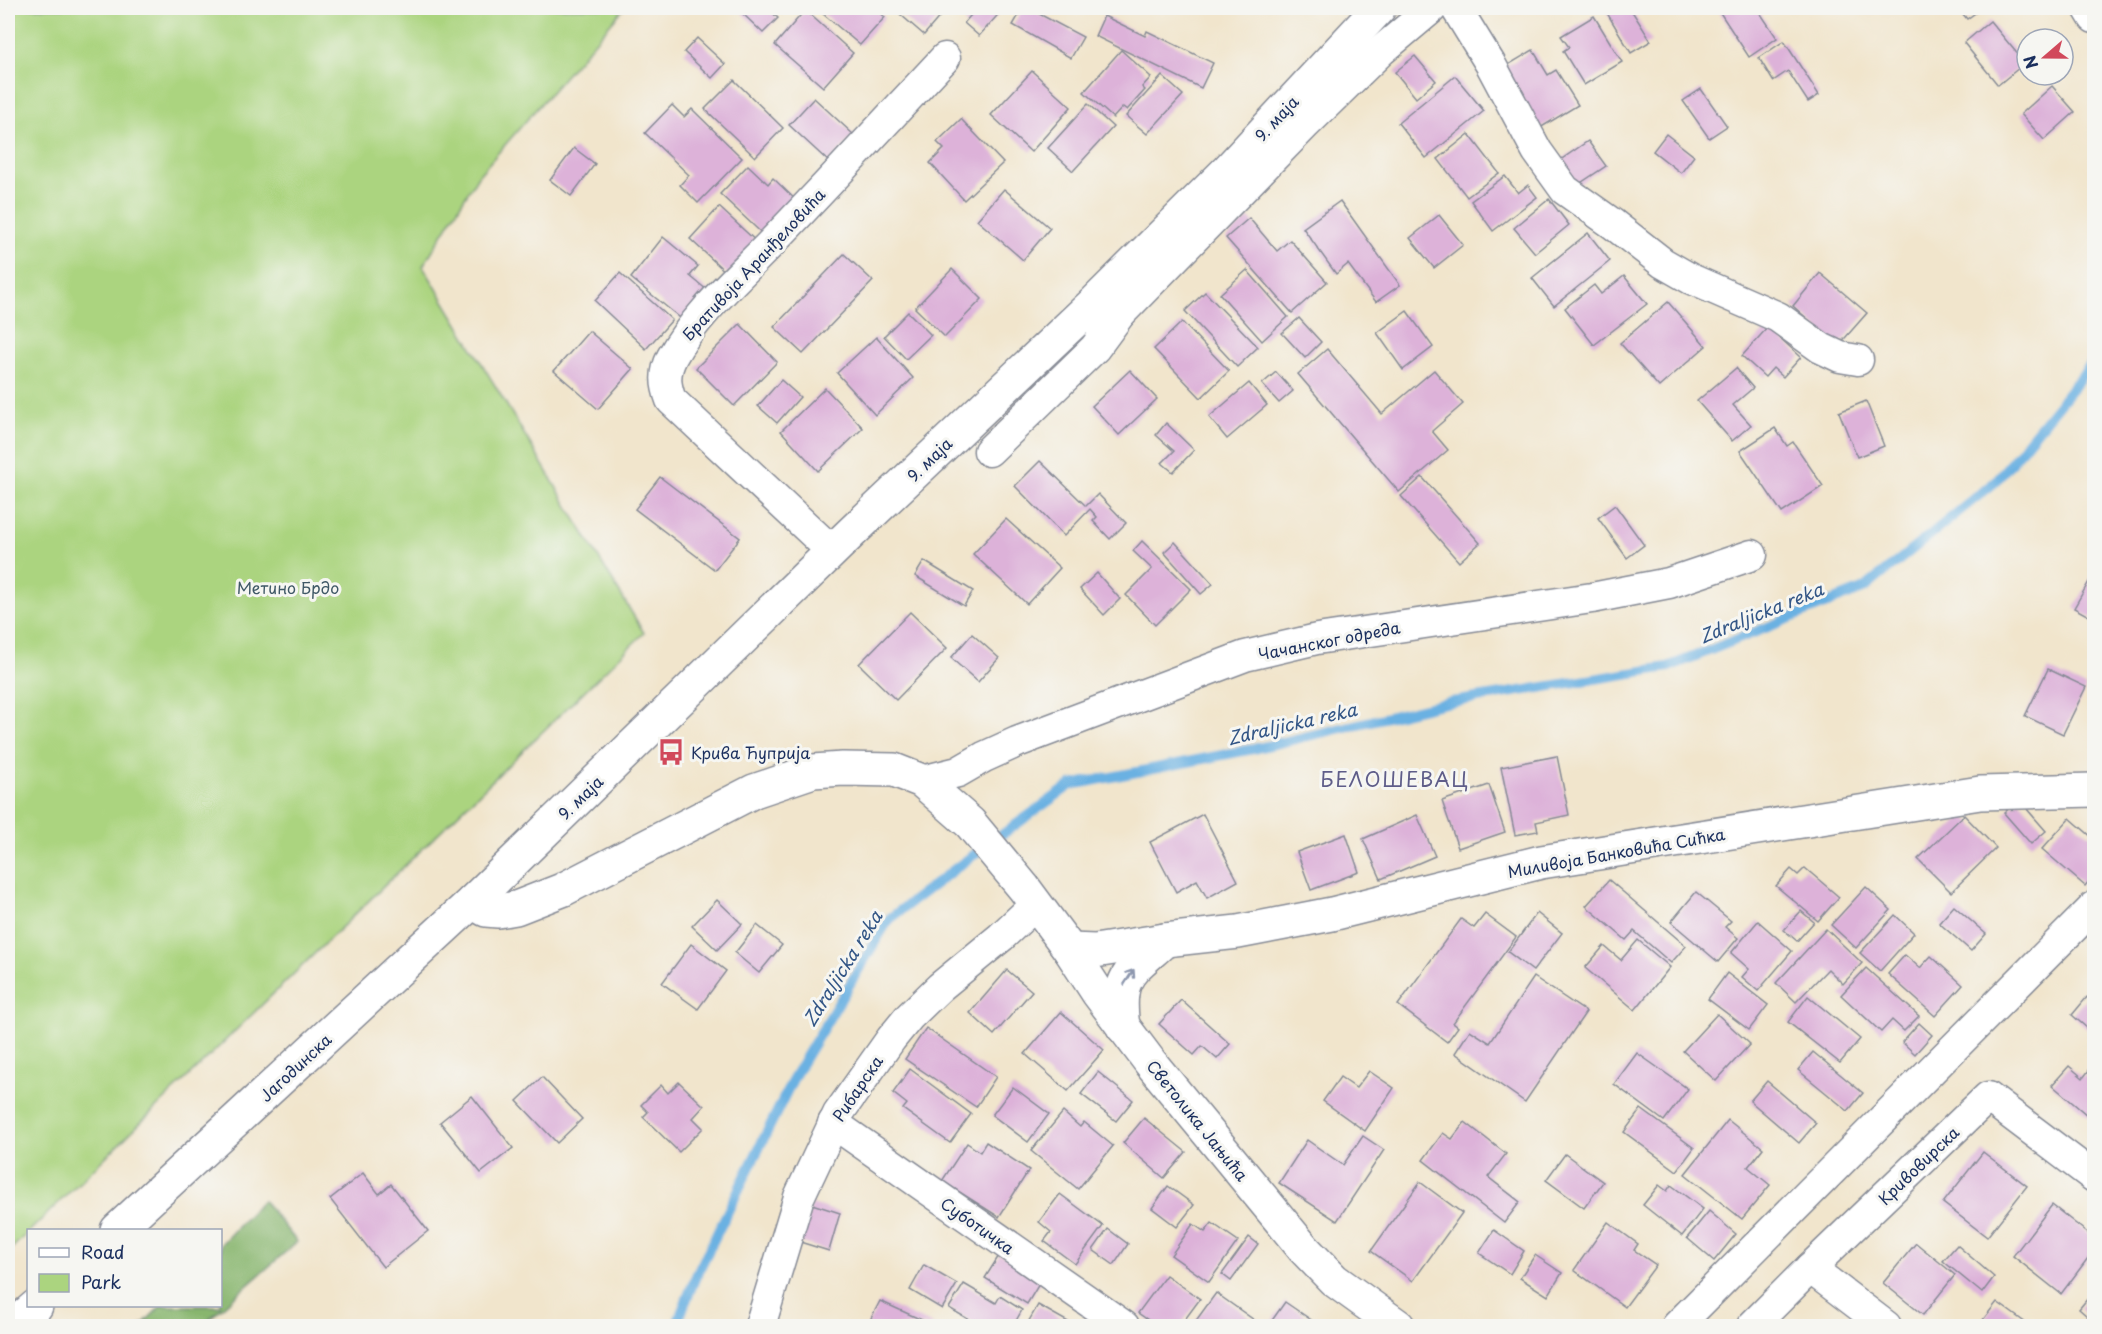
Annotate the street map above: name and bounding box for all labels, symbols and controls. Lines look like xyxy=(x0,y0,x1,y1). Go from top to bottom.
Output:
north arrow xyxy=(2015,27,2075,87)
text: N xyxy=(2017,52,2043,73)
street label: 9. маја xyxy=(1249,90,1303,146)
street label: Бративоја Аранђеловића xyxy=(676,183,830,345)
street label: 9. маја xyxy=(901,431,957,487)
water label: Zdraljicka reka xyxy=(1695,574,1828,649)
park label: Метино Брдо xyxy=(237,575,339,599)
street label: Чачанског одреда xyxy=(1256,614,1402,666)
water label: Zdraljicka reka xyxy=(1225,695,1360,751)
bus stop icon: Крива Ћуприја xyxy=(656,737,686,767)
place label: Крива Ћуприја xyxy=(691,740,810,764)
district label: БЕЛОШЕВАЦ xyxy=(1321,764,1469,794)
street label: 9. маја xyxy=(552,769,608,825)
street label: Миливоја Банковића Сићка xyxy=(1505,821,1727,883)
water label: Zdraljicka reka xyxy=(796,904,889,1031)
one-way arrow xyxy=(1122,968,1135,985)
street label: Јагодинска xyxy=(254,1027,336,1107)
street label: Рибарска xyxy=(826,1050,888,1126)
street label: Светолика Јањића xyxy=(1142,1054,1254,1186)
street label: Кривовирска xyxy=(1872,1120,1964,1210)
street label: Суботичка xyxy=(936,1191,1020,1259)
legend xyxy=(27,1229,222,1307)
text: Road xyxy=(81,1238,125,1265)
text: Park xyxy=(81,1268,121,1295)

